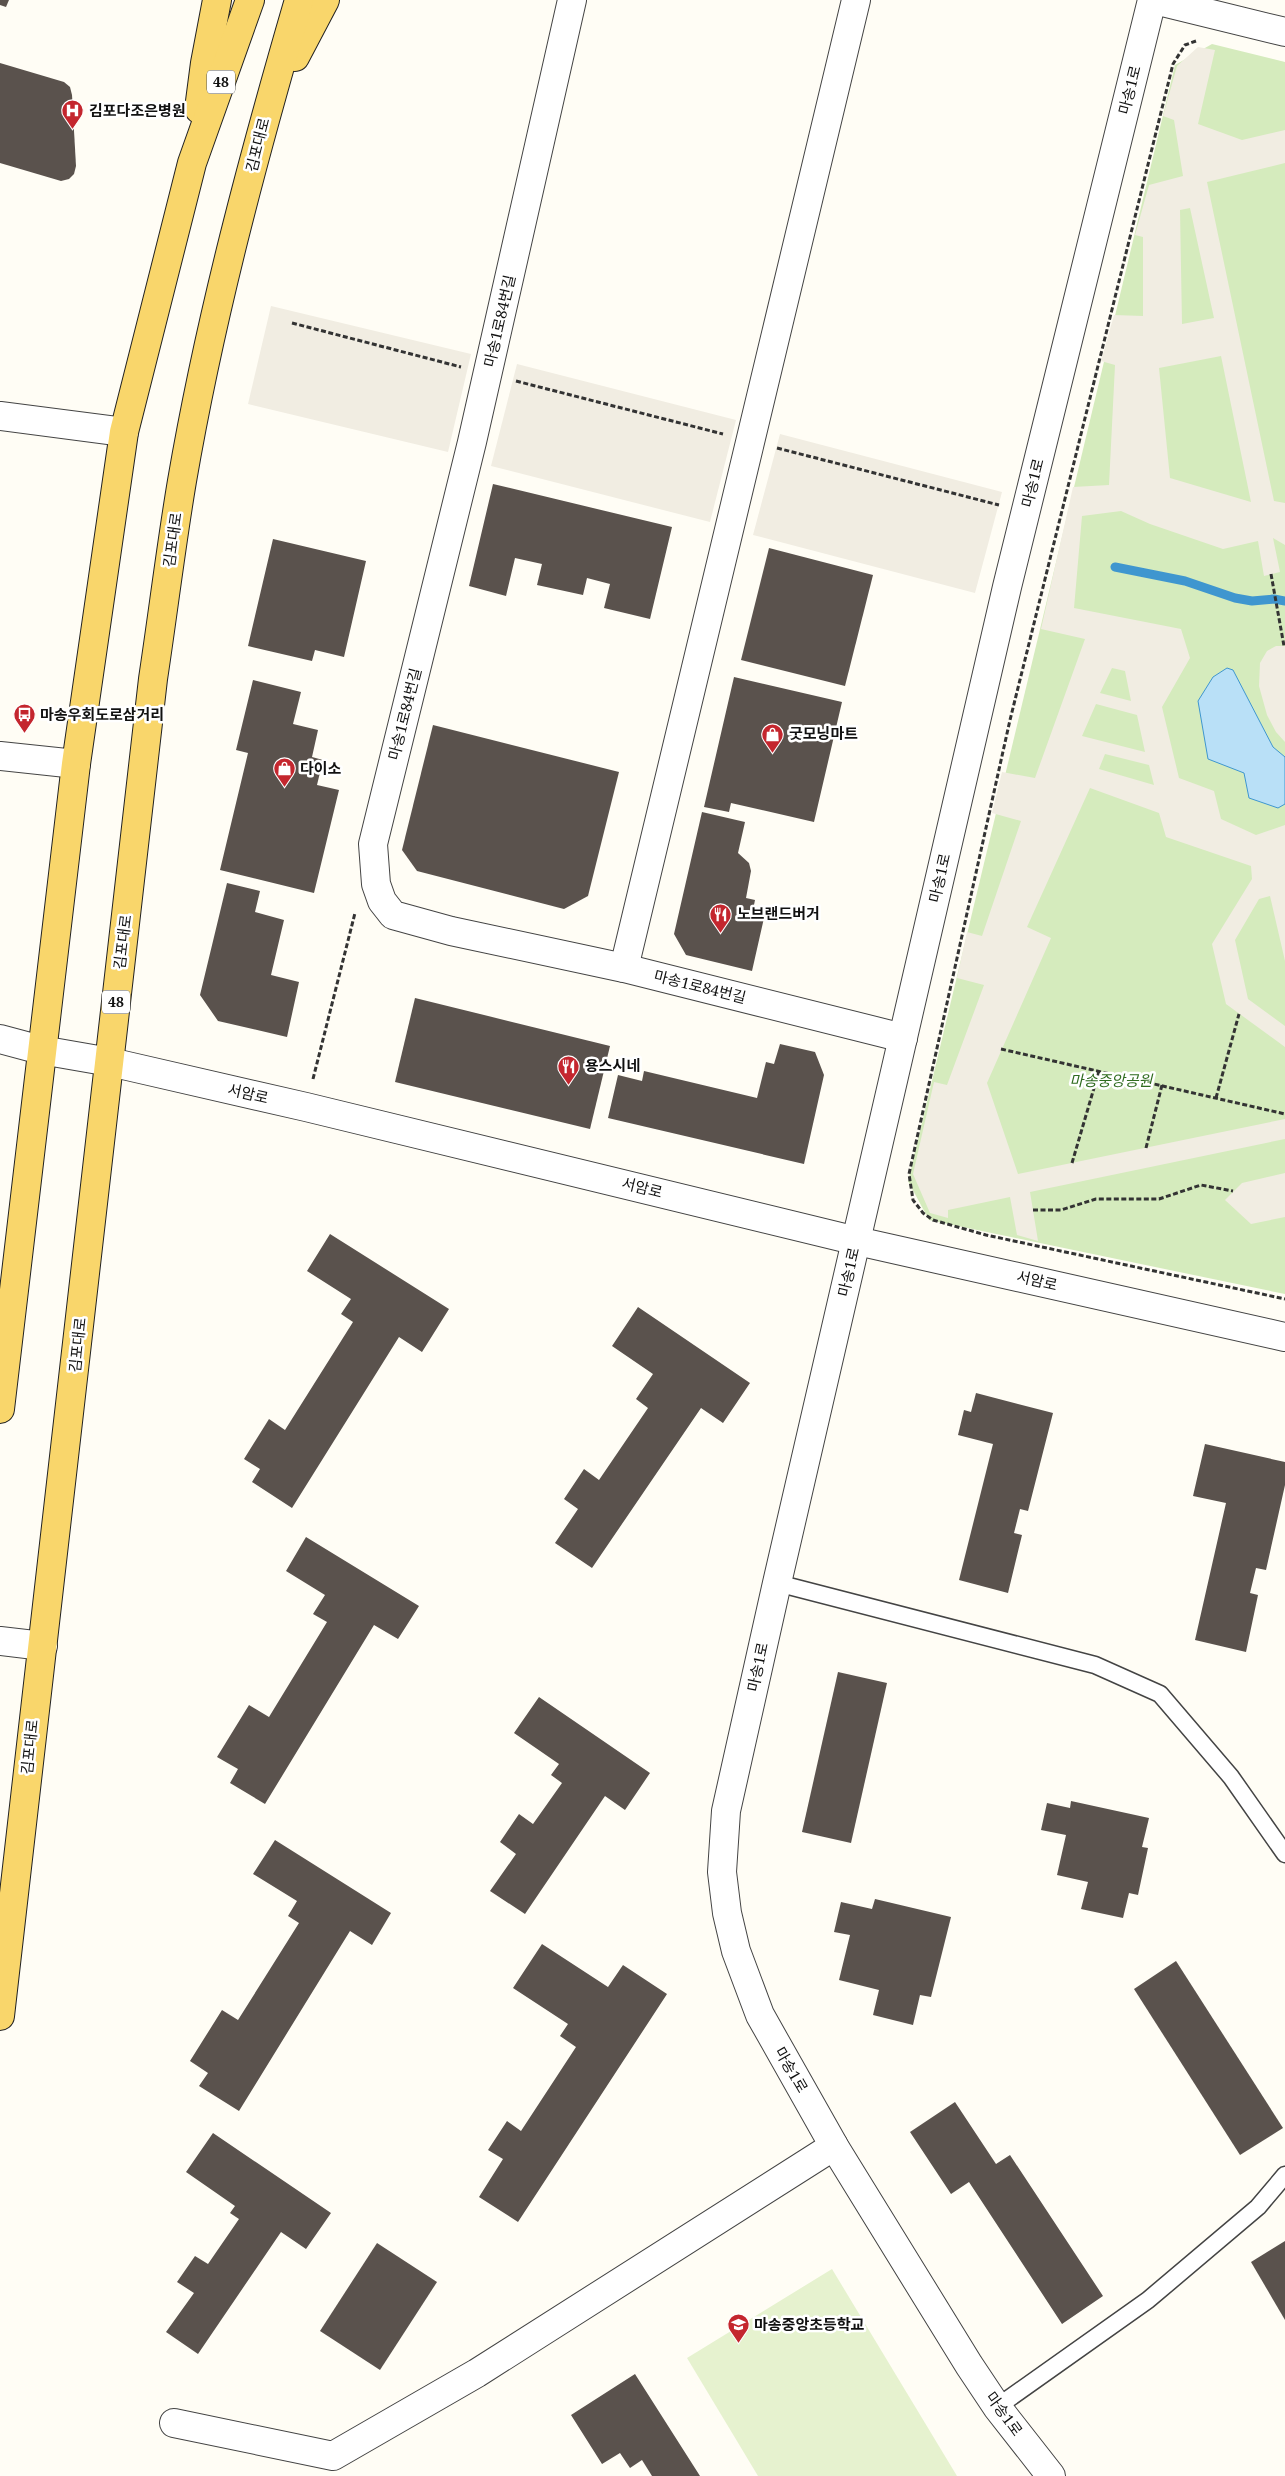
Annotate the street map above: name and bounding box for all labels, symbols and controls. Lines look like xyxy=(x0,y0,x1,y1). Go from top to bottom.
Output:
street label: 마송1로 xyxy=(1113,63,1145,116)
road number: 48 xyxy=(207,70,235,94)
hospital icon: 김포다조은병원 xyxy=(61,99,85,130)
place label: 김포다조은병원 xyxy=(89,100,186,120)
street label: 김포대로 xyxy=(241,116,273,174)
street label: 마송1로84번길 xyxy=(479,273,519,369)
street label: 마송1로 xyxy=(1016,456,1048,509)
street label: 김포대로 xyxy=(158,511,186,569)
street label: 마송1로84번길 xyxy=(383,666,425,762)
bus stop icon: 마송우회도로삼거리 xyxy=(12,703,36,734)
place label: 마송우회도로삼거리 xyxy=(40,704,164,724)
shop icon: 굿모닝마트 xyxy=(761,722,785,753)
place label: 굿모닝마트 xyxy=(789,723,858,743)
shop icon: 다이소 xyxy=(272,757,296,788)
place label: 다이소 xyxy=(300,758,342,778)
street label: 마송1로 xyxy=(924,851,954,904)
restaurant icon: 노브랜드버거 xyxy=(709,902,733,933)
place label: 노브랜드버거 xyxy=(737,903,820,923)
street label: 김포대로 xyxy=(109,913,135,970)
street label: 마송1로84번길 xyxy=(652,965,748,1007)
road number: 48 xyxy=(102,990,130,1014)
restaurant icon: 용스시네 xyxy=(557,1054,581,1085)
place label: 용스시네 xyxy=(585,1055,640,1075)
park label: 마송중앙공원 xyxy=(1070,1070,1154,1090)
street label: 서암로 xyxy=(226,1079,271,1107)
street label: 서암로 xyxy=(620,1172,665,1202)
street label: 마송1로 xyxy=(833,1245,863,1298)
street label: 서암로 xyxy=(1015,1266,1060,1294)
street label: 김포대로 xyxy=(64,1316,90,1373)
street label: 마송1로 xyxy=(742,1640,772,1693)
street label: 김포대로 xyxy=(16,1718,42,1775)
street label: 마송1로 xyxy=(771,2043,813,2096)
school or university icon: 마송중앙초등학교 xyxy=(726,2313,750,2344)
place label: 마송중앙초등학교 xyxy=(754,2314,865,2334)
street label: 마송1로 xyxy=(982,2387,1028,2439)

